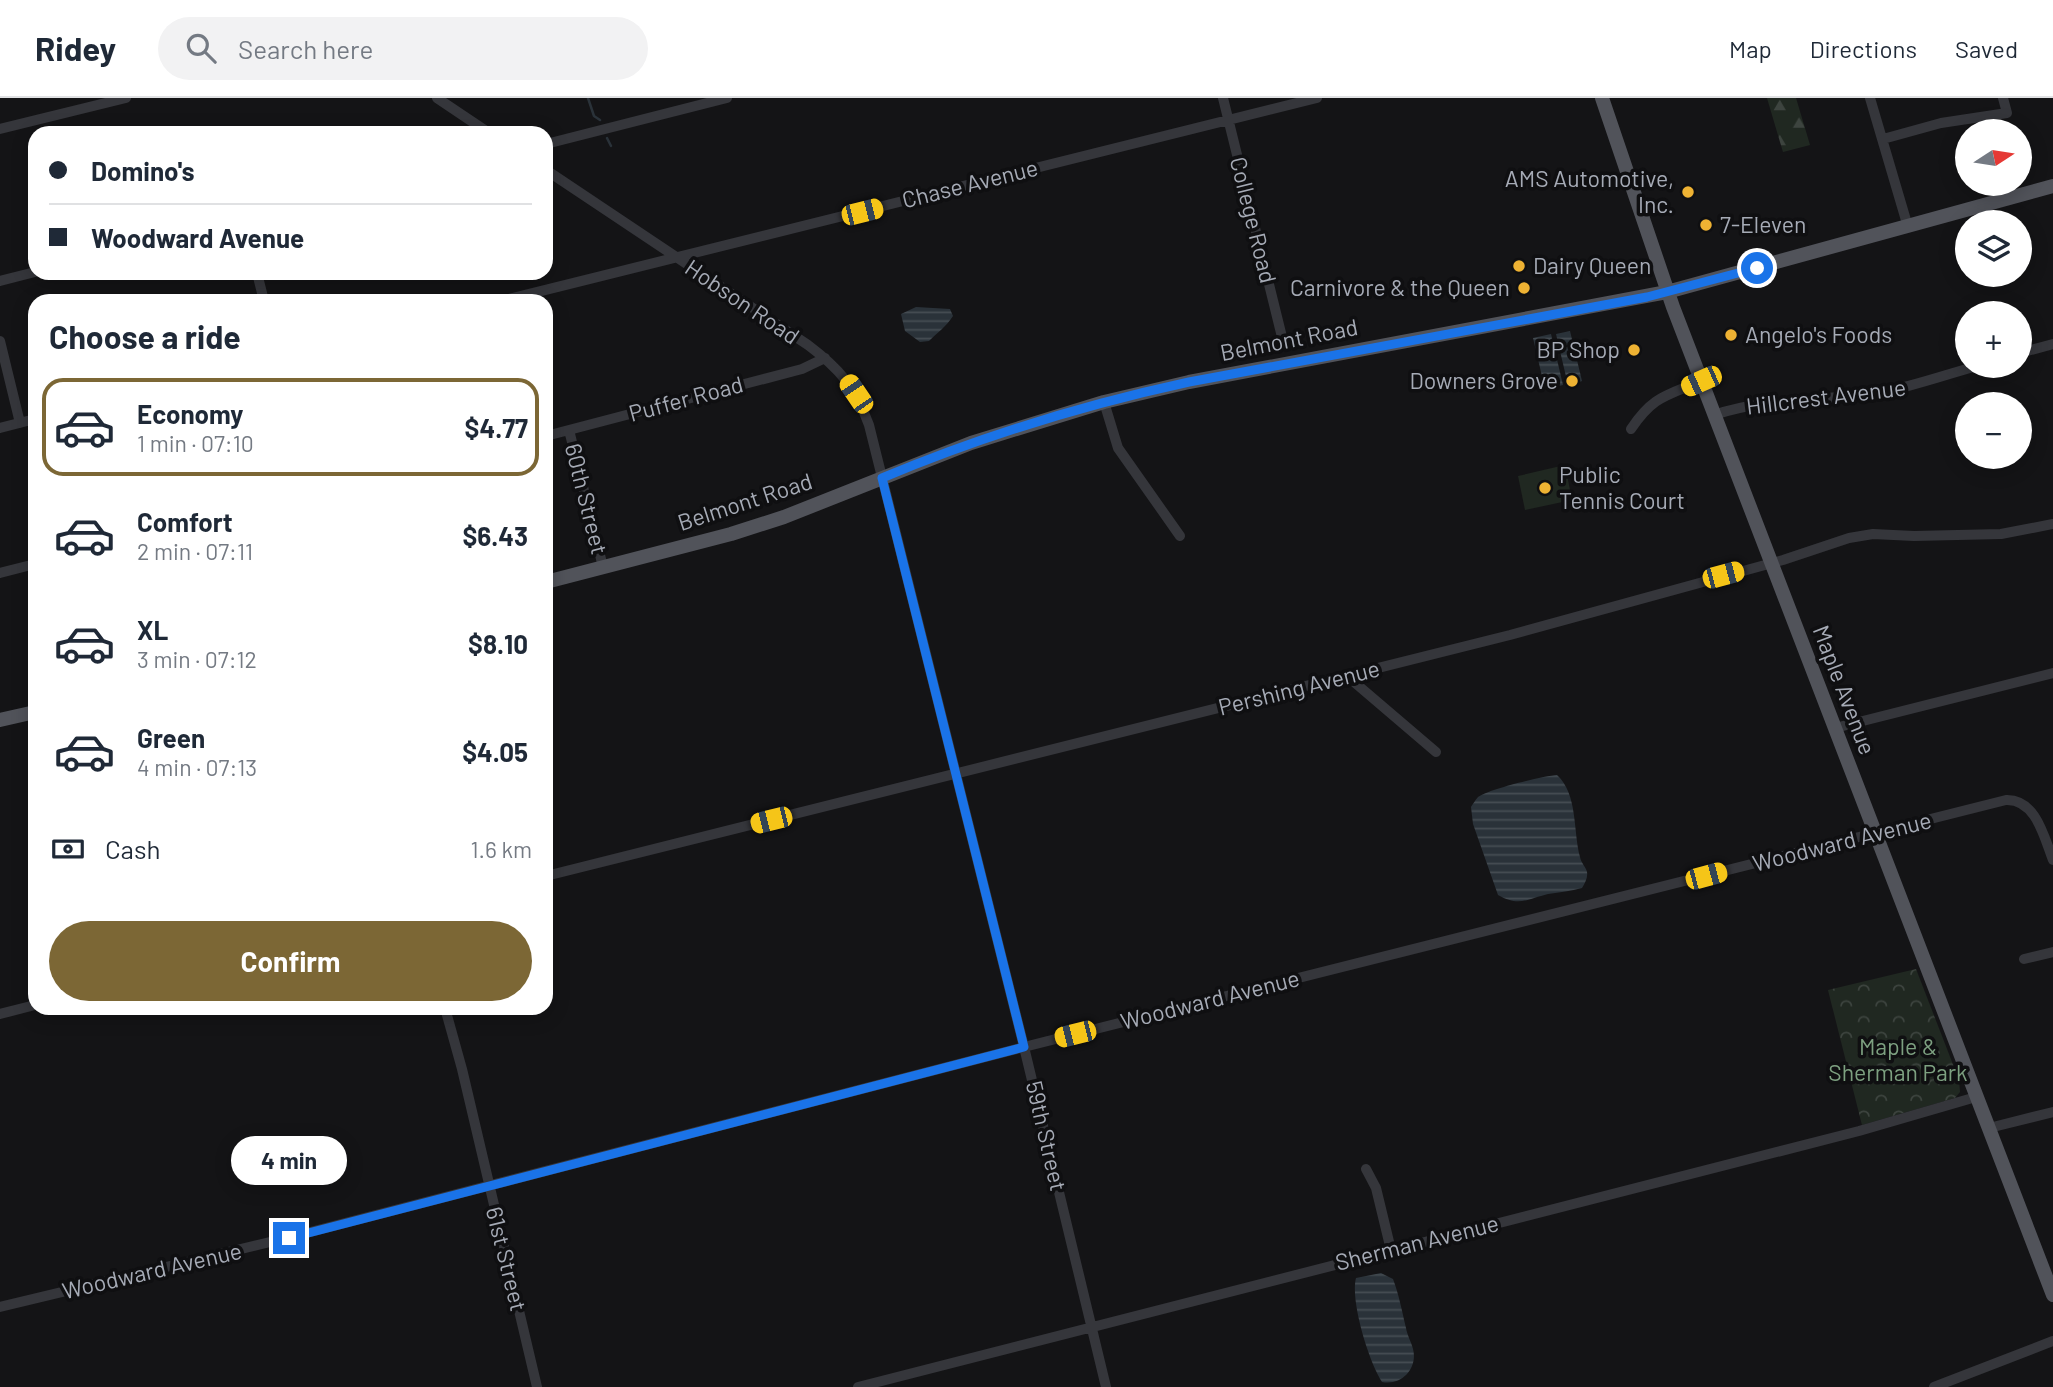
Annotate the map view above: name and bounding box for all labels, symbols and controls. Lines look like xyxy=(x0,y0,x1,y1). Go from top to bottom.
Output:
search box xyxy=(158,17,648,80)
text: Ridey xyxy=(35,28,116,68)
icon: search xyxy=(182,29,220,67)
text: Search here xyxy=(238,33,373,64)
text: Map xyxy=(1729,34,1772,63)
text: Directions xyxy=(1810,34,1917,63)
text: Saved xyxy=(1955,34,2018,63)
north arrow xyxy=(1955,119,2032,196)
map controls xyxy=(1955,119,2032,469)
street label: Chase Avenue xyxy=(899,153,1041,213)
street label: College Road xyxy=(1225,154,1283,286)
text: Domino's xyxy=(91,155,195,186)
place label: AMS Automotive, Inc. xyxy=(1505,164,1674,218)
marker: AMS Automotive, Inc. xyxy=(1680,184,1696,200)
car xyxy=(840,197,885,227)
place label: 7-Eleven xyxy=(1720,210,1806,238)
button: layers xyxy=(1955,210,2032,287)
marker: 7-Eleven xyxy=(1698,217,1714,233)
text: Woodward Avenue xyxy=(91,222,304,253)
place label: Dairy Queen xyxy=(1533,251,1651,279)
route start xyxy=(1741,252,1773,284)
street label: Hobson Road xyxy=(680,253,805,350)
marker: Dairy Queen xyxy=(1511,258,1527,274)
place label: Carnivore & the Queen xyxy=(1290,273,1510,301)
marker: Carnivore & the Queen xyxy=(1516,280,1532,296)
button: + xyxy=(1955,301,2032,378)
street label: Belmont Road xyxy=(1218,312,1360,366)
text: Choose a ride xyxy=(49,317,241,355)
place label: Angelo's Foods xyxy=(1745,320,1892,348)
marker: Angelo's Foods xyxy=(1723,327,1739,343)
place label: BP Shop xyxy=(1536,335,1620,363)
marker: BP Shop xyxy=(1626,342,1642,358)
car xyxy=(1678,363,1725,399)
place label: Downers Grove xyxy=(1409,366,1558,394)
street label: Puffer Road xyxy=(625,369,746,427)
car xyxy=(836,371,877,417)
street label: Hillcrest Avenue xyxy=(1744,372,1907,420)
marker: Downers Grove xyxy=(1564,373,1580,389)
button: − xyxy=(1955,392,2032,469)
icon: car xyxy=(53,396,116,459)
text: Economy xyxy=(137,398,243,429)
text: $4.77 xyxy=(465,412,528,443)
text: 1 min · 07:10 xyxy=(137,429,254,457)
street label: 60th Street xyxy=(560,441,614,557)
place label: Public Tennis Court xyxy=(1559,460,1685,514)
street label: Belmont Road xyxy=(674,466,815,536)
marker: Public Tennis Court xyxy=(1537,480,1553,496)
icon: car xyxy=(53,504,116,567)
text: Comfort xyxy=(137,506,233,537)
text: $6.43 xyxy=(462,520,528,551)
text: 2 min · 07:11 xyxy=(137,537,253,565)
car xyxy=(1700,559,1747,591)
icon: car xyxy=(53,612,116,675)
text: XL xyxy=(137,614,168,645)
street label: Maple Avenue xyxy=(1807,621,1882,758)
text: $8.10 xyxy=(468,628,528,659)
text: 3 min · 07:12 xyxy=(137,645,257,673)
street label: Pershing Avenue xyxy=(1215,653,1382,721)
icon: car xyxy=(53,720,116,783)
text: Green xyxy=(137,722,205,753)
text: $4.05 xyxy=(462,736,528,767)
text: 4 min · 07:13 xyxy=(137,753,257,781)
car xyxy=(749,805,794,835)
street label: Woodward Avenue xyxy=(1749,805,1934,877)
icon: cash xyxy=(49,830,87,868)
text: Cash xyxy=(105,833,160,864)
text: 1.6 km xyxy=(471,835,532,863)
car xyxy=(1683,860,1730,892)
button: Confirm xyxy=(49,921,532,1001)
street label: Woodward Avenue xyxy=(1117,963,1302,1035)
car xyxy=(1053,1019,1098,1049)
park label: Maple & Sherman Park xyxy=(1828,1032,1968,1086)
street label: 59th Street xyxy=(1021,1078,1073,1193)
callout: 4 min xyxy=(231,1136,347,1186)
text: 4 min xyxy=(261,1146,317,1174)
street label: 61st Street xyxy=(481,1204,533,1314)
street label: Sherman Avenue xyxy=(1332,1208,1501,1276)
route end xyxy=(273,1222,305,1254)
street label: Woodward Avenue xyxy=(59,1236,244,1304)

